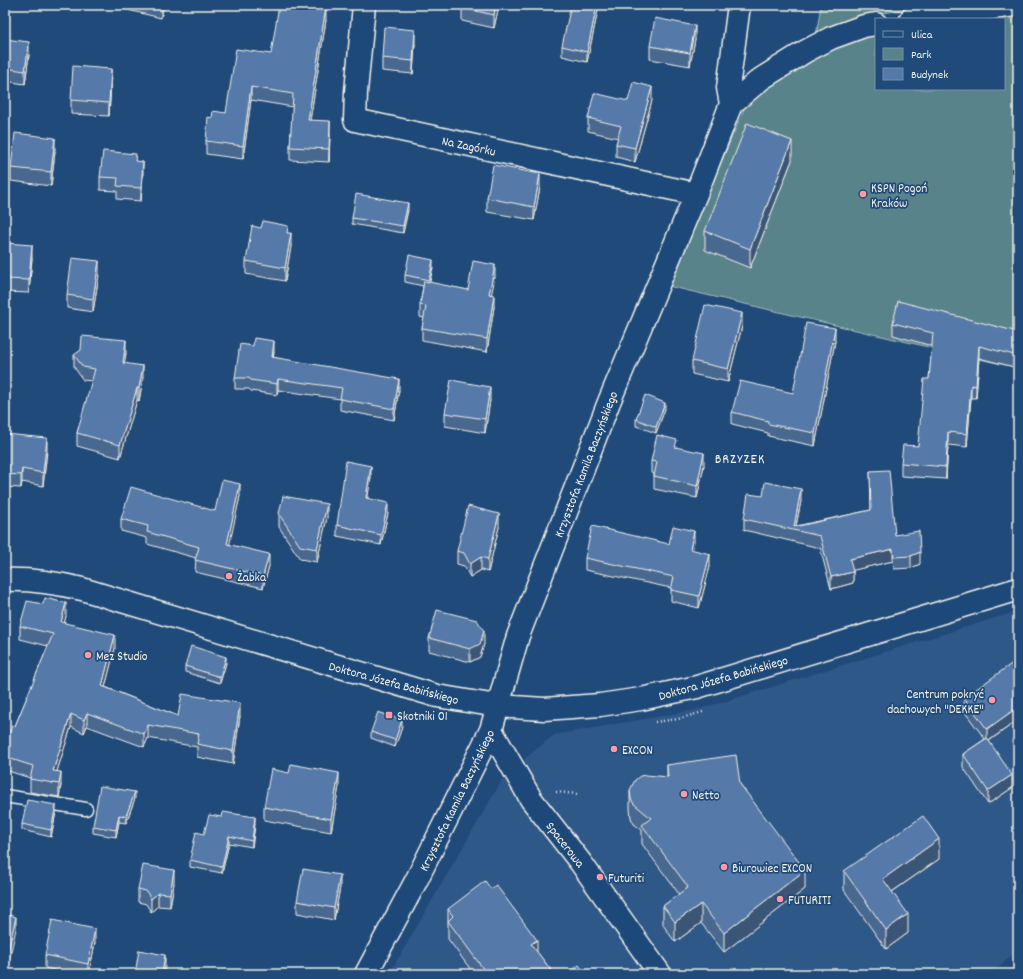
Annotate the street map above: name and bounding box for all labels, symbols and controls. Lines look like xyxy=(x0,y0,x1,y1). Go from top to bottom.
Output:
legend xyxy=(875,18,1005,90)
text: Ulica xyxy=(911,27,933,44)
text: Park xyxy=(911,47,932,64)
text: Budynek xyxy=(911,67,948,84)
street label: Na Zagórku xyxy=(440,132,497,162)
place label: KSPN Pogoń Kraków xyxy=(871,180,927,214)
marker: KSPN Pogoń Kraków xyxy=(858,189,868,199)
street label: Krzysztofa Kamila Baczyńskiego xyxy=(551,389,624,541)
district label: BRZYZEK xyxy=(715,450,765,470)
place label: Żabka xyxy=(237,569,267,588)
marker: Żabka xyxy=(224,571,234,581)
place label: Mez Studio xyxy=(96,648,148,667)
marker: Mez Studio xyxy=(83,650,93,660)
street label: Doktora Józefa Babińskiego xyxy=(657,652,791,707)
street label: Doktora Józefa Babińskiego xyxy=(326,658,461,711)
place label: Centrum pokryć dachowych "DEKKE" xyxy=(887,686,984,720)
marker: Centrum pokryć dachowych "DEKKE" xyxy=(987,695,997,705)
place label: Skotniki 01 xyxy=(397,708,448,727)
marker: Skotniki 01 xyxy=(384,710,394,720)
street label: Krzysztofa Kamila Baczyńskiego xyxy=(416,727,501,875)
place label: EXCON xyxy=(622,742,653,761)
marker: EXCON xyxy=(609,744,619,754)
place label: Netto xyxy=(692,787,720,806)
marker: Netto xyxy=(679,789,689,799)
street label: Spacerowa xyxy=(540,818,589,873)
place label: Biurowiec EXCON xyxy=(732,860,812,879)
marker: Biurowiec EXCON xyxy=(719,862,729,872)
place label: Futuriti xyxy=(608,870,645,889)
marker: Futuriti xyxy=(595,872,605,882)
place label: FUTURITI xyxy=(788,892,831,911)
marker: FUTURITI xyxy=(775,894,785,904)

